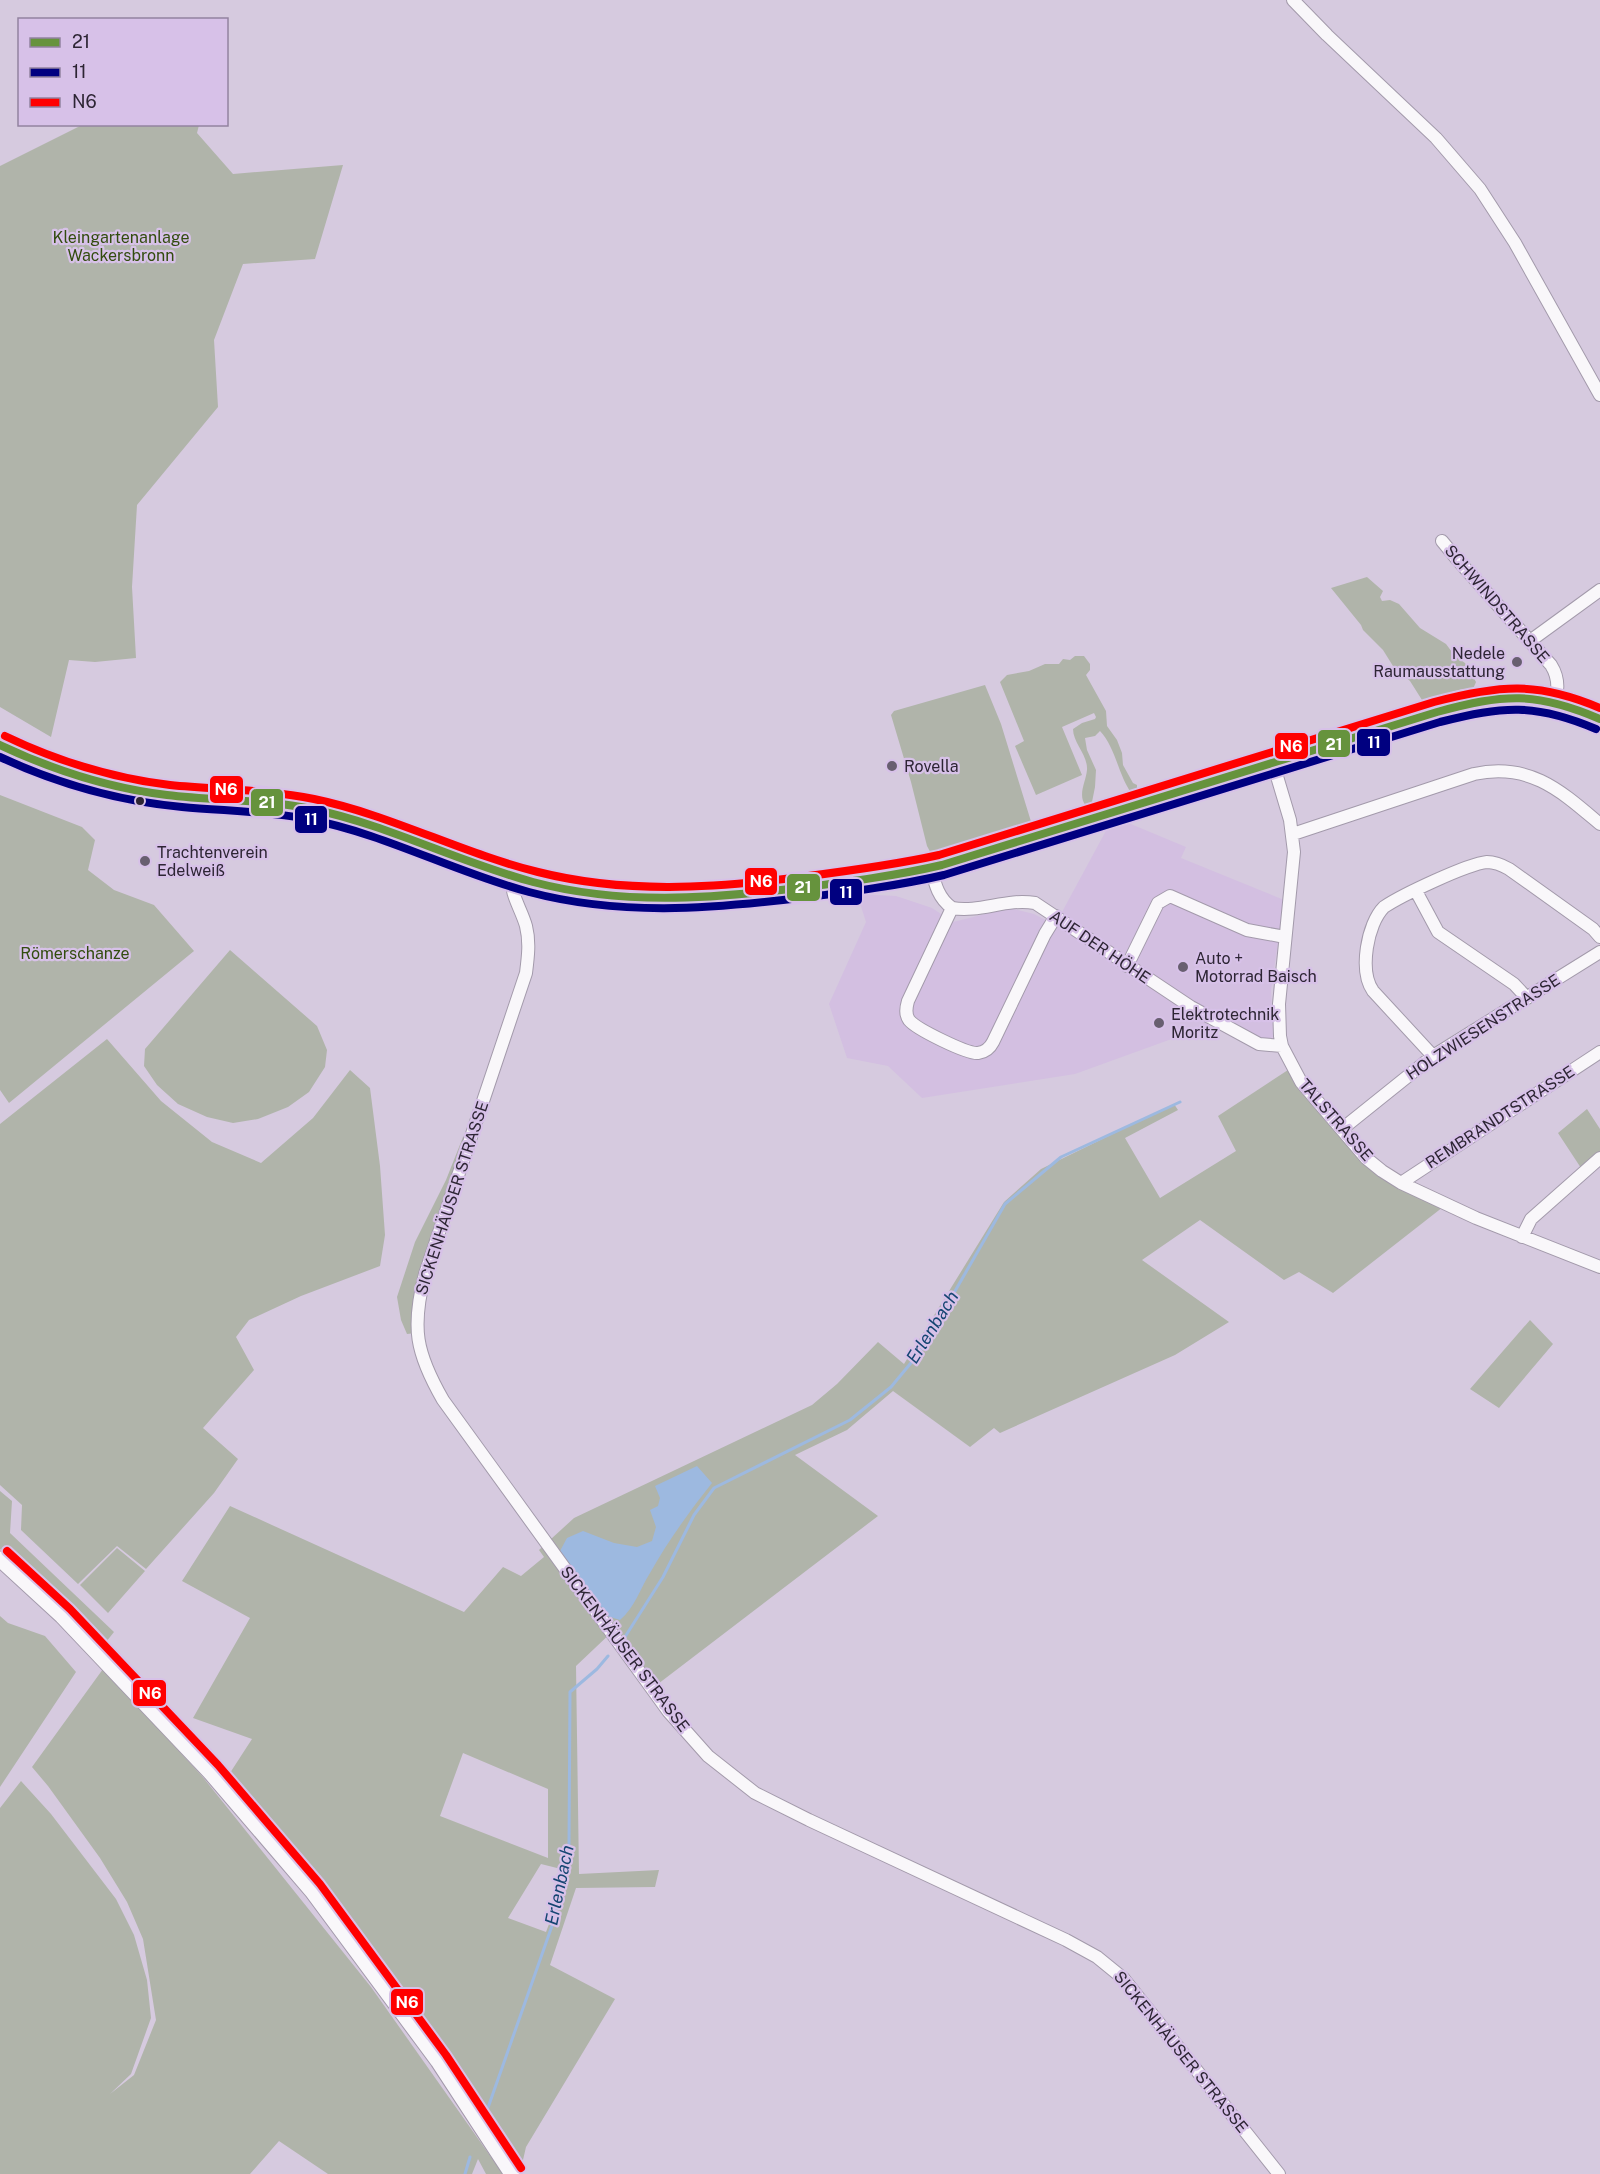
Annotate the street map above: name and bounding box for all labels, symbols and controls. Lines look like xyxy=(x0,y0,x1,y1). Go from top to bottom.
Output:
legend xyxy=(18,18,228,126)
text: 21 xyxy=(72,31,90,52)
text: 11 xyxy=(72,61,87,82)
text: N6 xyxy=(72,91,97,112)
park label: Kleingartenanlage Wackersbronn xyxy=(52,228,190,265)
street label: SCHWINDSTRASSE xyxy=(1441,541,1553,667)
place label: Nedele Raumausstattung xyxy=(1373,644,1505,681)
marker: Nedele Raumausstattung xyxy=(1510,655,1524,669)
line badge: 11 xyxy=(1356,728,1391,757)
line badge: 21 xyxy=(1317,729,1351,758)
line badge: N6 xyxy=(1274,732,1309,760)
text: 11 xyxy=(1367,733,1381,752)
text: 21 xyxy=(1325,735,1343,754)
text: N6 xyxy=(1279,737,1303,756)
place label: Rovella xyxy=(904,757,959,776)
marker: Rovella xyxy=(885,759,899,773)
line badge: N6 xyxy=(209,775,244,804)
text: N6 xyxy=(214,780,238,799)
line badge: 21 xyxy=(250,788,284,817)
text: 21 xyxy=(258,793,276,812)
unlabelled marker xyxy=(134,795,146,807)
line badge: 11 xyxy=(294,805,328,834)
text: 11 xyxy=(304,810,318,829)
place label: Trachtenverein Edelweiß xyxy=(157,843,268,880)
marker: Trachtenverein Edelweiß xyxy=(138,854,152,868)
line badge: N6 xyxy=(744,867,778,896)
text: N6 xyxy=(749,872,773,891)
line badge: 21 xyxy=(786,873,821,902)
text: 21 xyxy=(794,878,812,897)
line badge: 11 xyxy=(829,878,863,906)
text: 11 xyxy=(839,883,853,902)
street label: AUF DER HÖHE xyxy=(1046,905,1155,988)
park label: Römerschanze xyxy=(20,944,130,963)
place label: Auto + Motorrad Baisch xyxy=(1195,949,1317,986)
marker: Auto + Motorrad Baisch xyxy=(1176,960,1190,974)
street label: HOLZWIESENSTRASSE xyxy=(1403,970,1563,1084)
place label: Elektrotechnik Moritz xyxy=(1171,1005,1279,1042)
marker: Elektrotechnik Moritz xyxy=(1152,1016,1166,1030)
street label: REMBRANDTSTRASSE xyxy=(1422,1062,1578,1172)
street label: TALSTRASSE xyxy=(1295,1075,1377,1165)
street label: SICKENHÄUSER STRASSE xyxy=(411,1099,492,1297)
water label: Erlenbach xyxy=(902,1287,962,1367)
street label: SICKENHÄUSER STRASSE xyxy=(557,1562,694,1735)
line badge: N6 xyxy=(132,1679,167,1707)
text: N6 xyxy=(138,1684,162,1703)
water label: Erlenbach xyxy=(540,1843,578,1927)
street label: SICKENHÄUSER STRASSE xyxy=(1110,1967,1253,2137)
line badge: N6 xyxy=(390,1988,424,2016)
text: N6 xyxy=(395,1993,419,2012)

